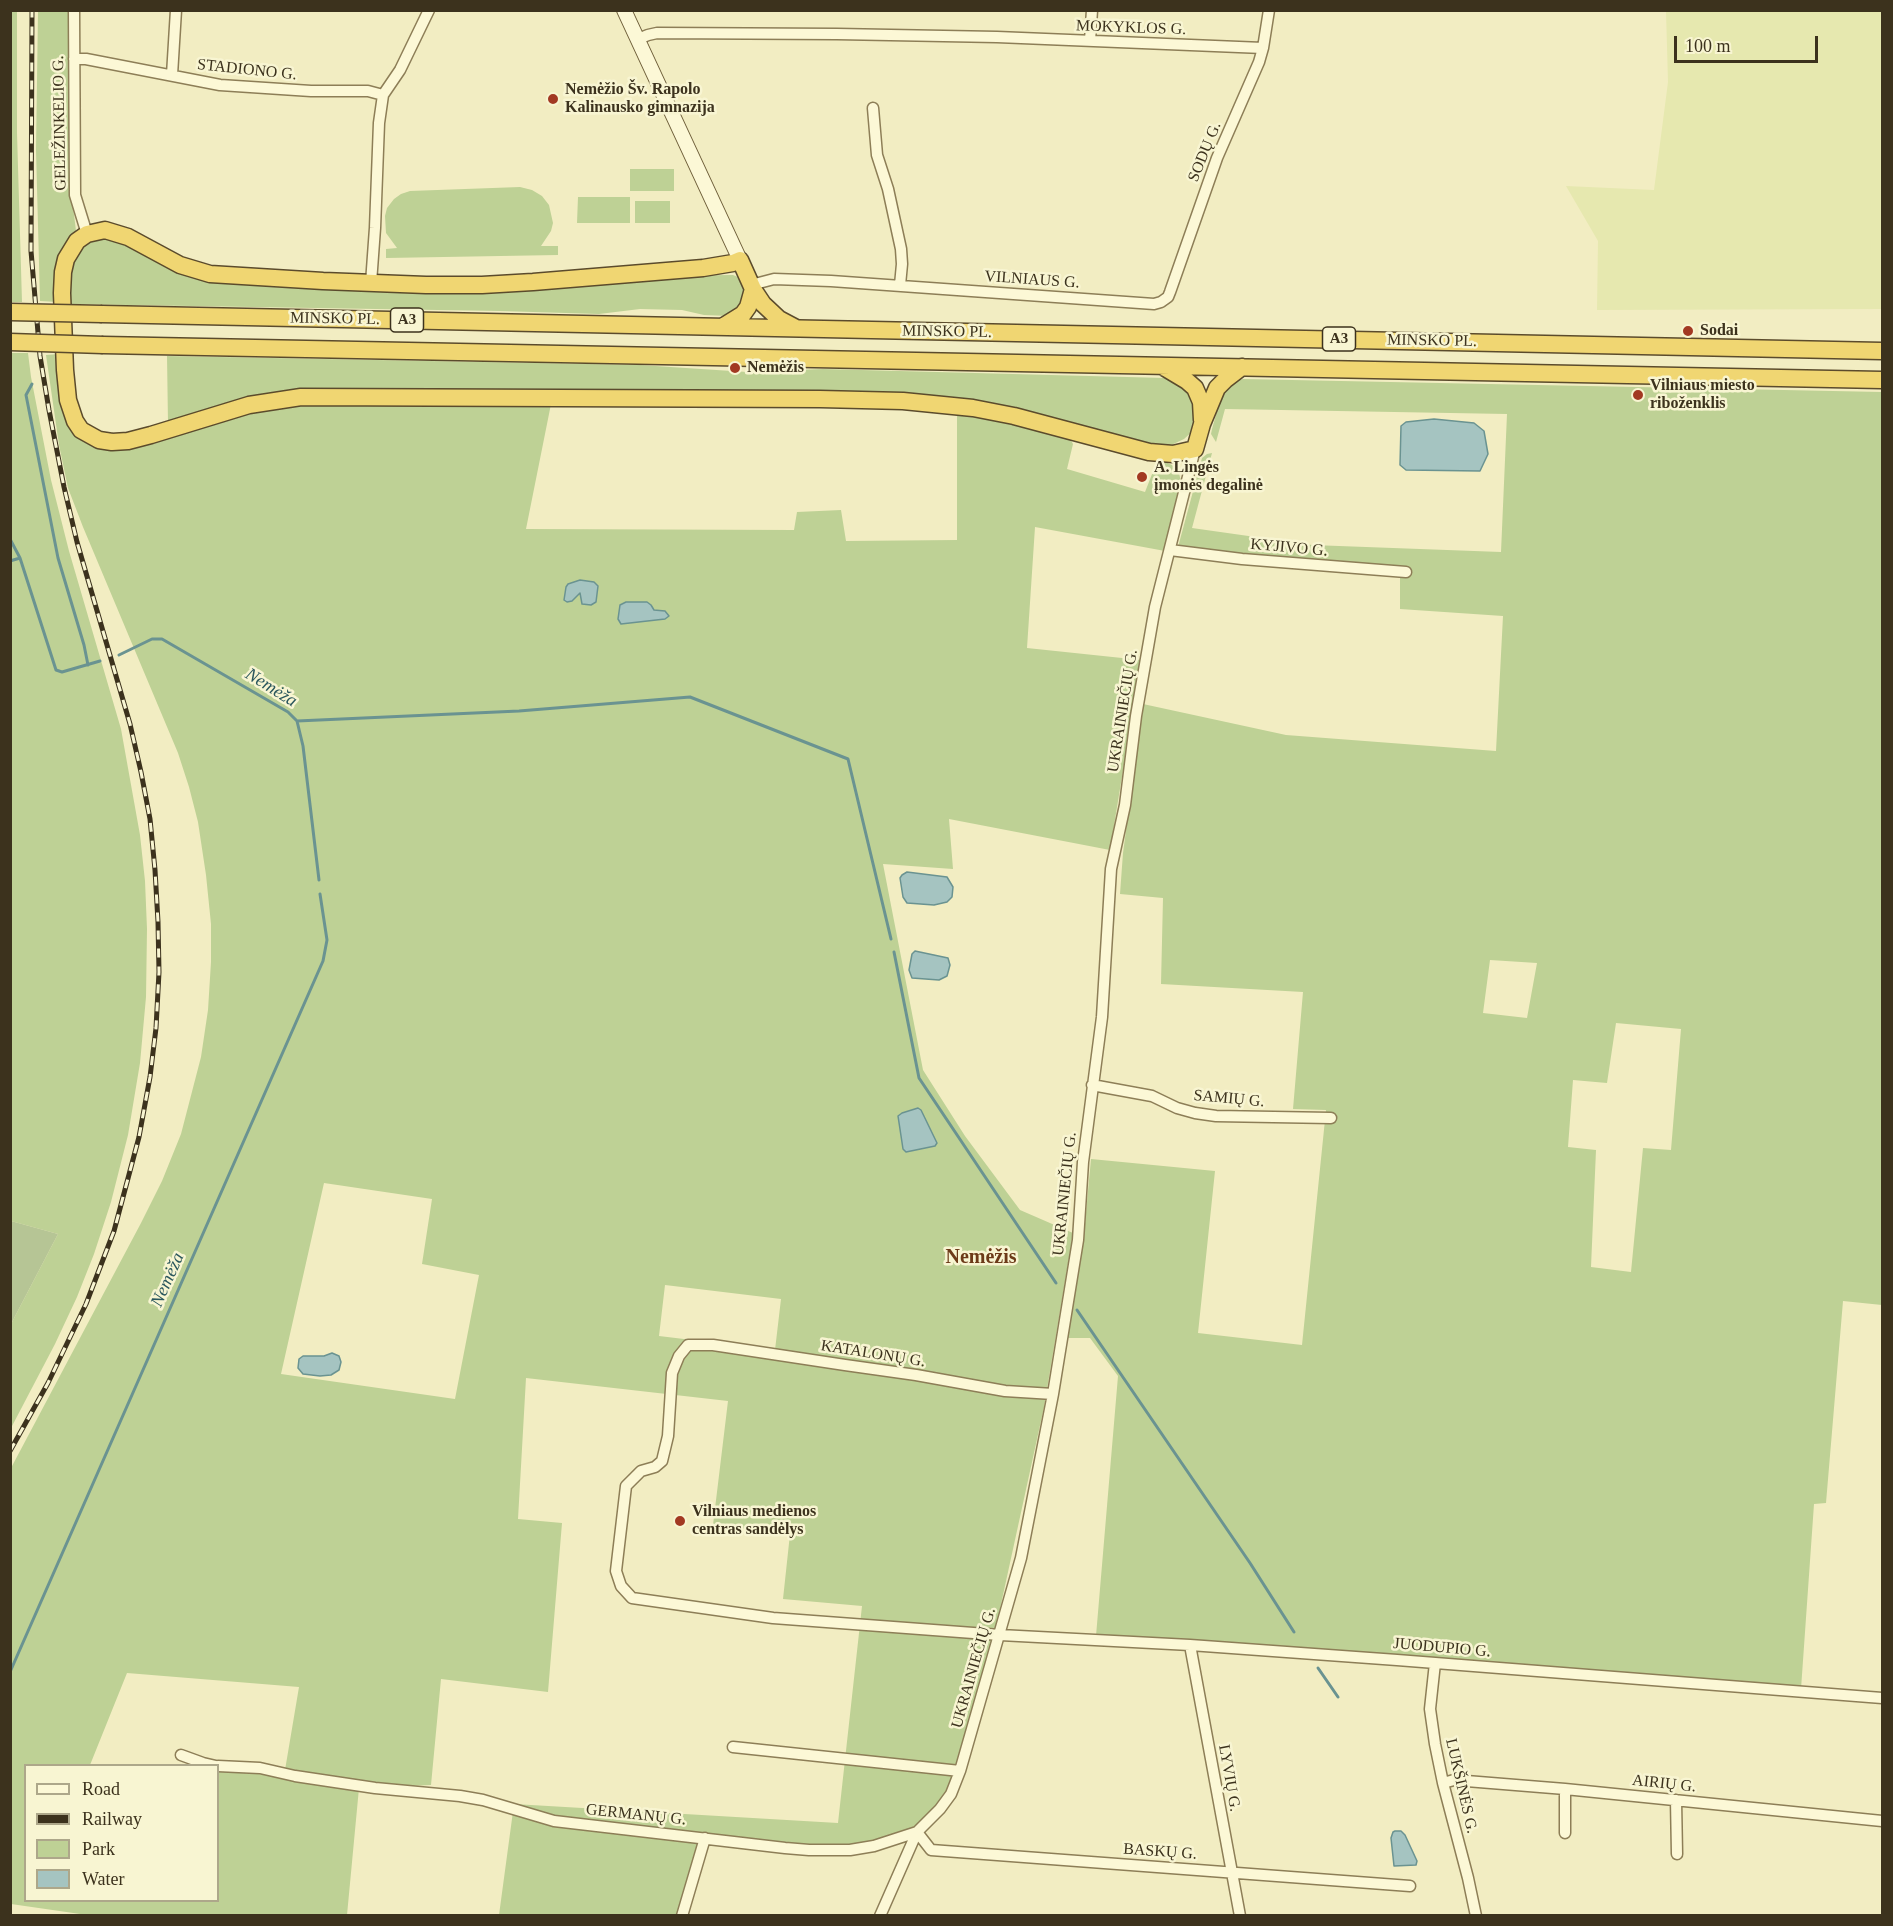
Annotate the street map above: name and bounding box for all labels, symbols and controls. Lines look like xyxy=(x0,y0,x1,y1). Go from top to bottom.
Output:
street label: MOKYKLOS G. xyxy=(1076,16,1186,40)
scale bar xyxy=(1677,24,1821,62)
text: 100 m xyxy=(1685,36,1731,56)
street label: GELEŽINKELIO G. xyxy=(49,55,71,191)
street label: STADIONO G. xyxy=(196,55,298,85)
place label: Nemėžio Šv. Rapolo Kalinausko gimnazija xyxy=(565,80,715,118)
marker: Nemėžio Šv. Rapolo Kalinausko gimnazija xyxy=(546,92,560,106)
street label: SODŲ G. xyxy=(1184,119,1226,185)
street label: VILNIAUS G. xyxy=(984,267,1080,293)
road number: A3 xyxy=(390,308,424,332)
street label: MINSKO PL. xyxy=(290,309,380,329)
place label: Sodai xyxy=(1700,321,1738,341)
street label: MINSKO PL. xyxy=(902,322,992,342)
marker: Sodai xyxy=(1681,324,1695,338)
road number: A3 xyxy=(1322,327,1356,351)
street label: MINSKO PL. xyxy=(1387,331,1477,351)
place label: Nemėžis xyxy=(747,358,804,378)
marker: Nemėžis xyxy=(728,361,742,375)
place label: Vilniaus miesto riboženklis xyxy=(1650,376,1755,414)
marker: Vilniaus miesto riboženklis xyxy=(1631,388,1645,402)
place label: A. Lingės įmonės degalinė xyxy=(1154,458,1263,496)
marker: A. Lingės įmonės degalinė xyxy=(1135,470,1149,484)
street label: KYJIVO G. xyxy=(1250,535,1328,561)
street label: UKRAINIEČIŲ G. xyxy=(1104,648,1142,774)
water label: Nemėža xyxy=(241,664,301,712)
street label: SAMIŲ G. xyxy=(1193,1086,1265,1112)
street label: UKRAINIEČIŲ G. xyxy=(1049,1131,1081,1257)
district label: Nemėžis xyxy=(945,1246,1017,1270)
water label: Nemėža xyxy=(147,1250,189,1310)
street label: KATALONŲ G. xyxy=(819,1336,927,1372)
place label: Vilniaus medienos centras sandėlys xyxy=(692,1502,816,1540)
marker: Vilniaus medienos centras sandėlys xyxy=(673,1514,687,1528)
street label: UKRAINIEČIŲ G. xyxy=(948,1606,1000,1730)
street label: JUODUPIO G. xyxy=(1392,1634,1492,1662)
street label: LUKŠINĖS G. xyxy=(1441,1737,1481,1835)
street label: LYVIŲ G. xyxy=(1214,1743,1244,1813)
legend xyxy=(24,1764,219,1902)
street label: AIRIŲ G. xyxy=(1631,1771,1697,1797)
text: Road xyxy=(82,1779,120,1799)
street label: GERMANŲ G. xyxy=(585,1800,687,1830)
text: Railway xyxy=(82,1809,142,1829)
text: Park xyxy=(82,1839,115,1859)
street label: BASKŲ G. xyxy=(1123,1840,1197,1864)
text: Water xyxy=(82,1869,125,1889)

